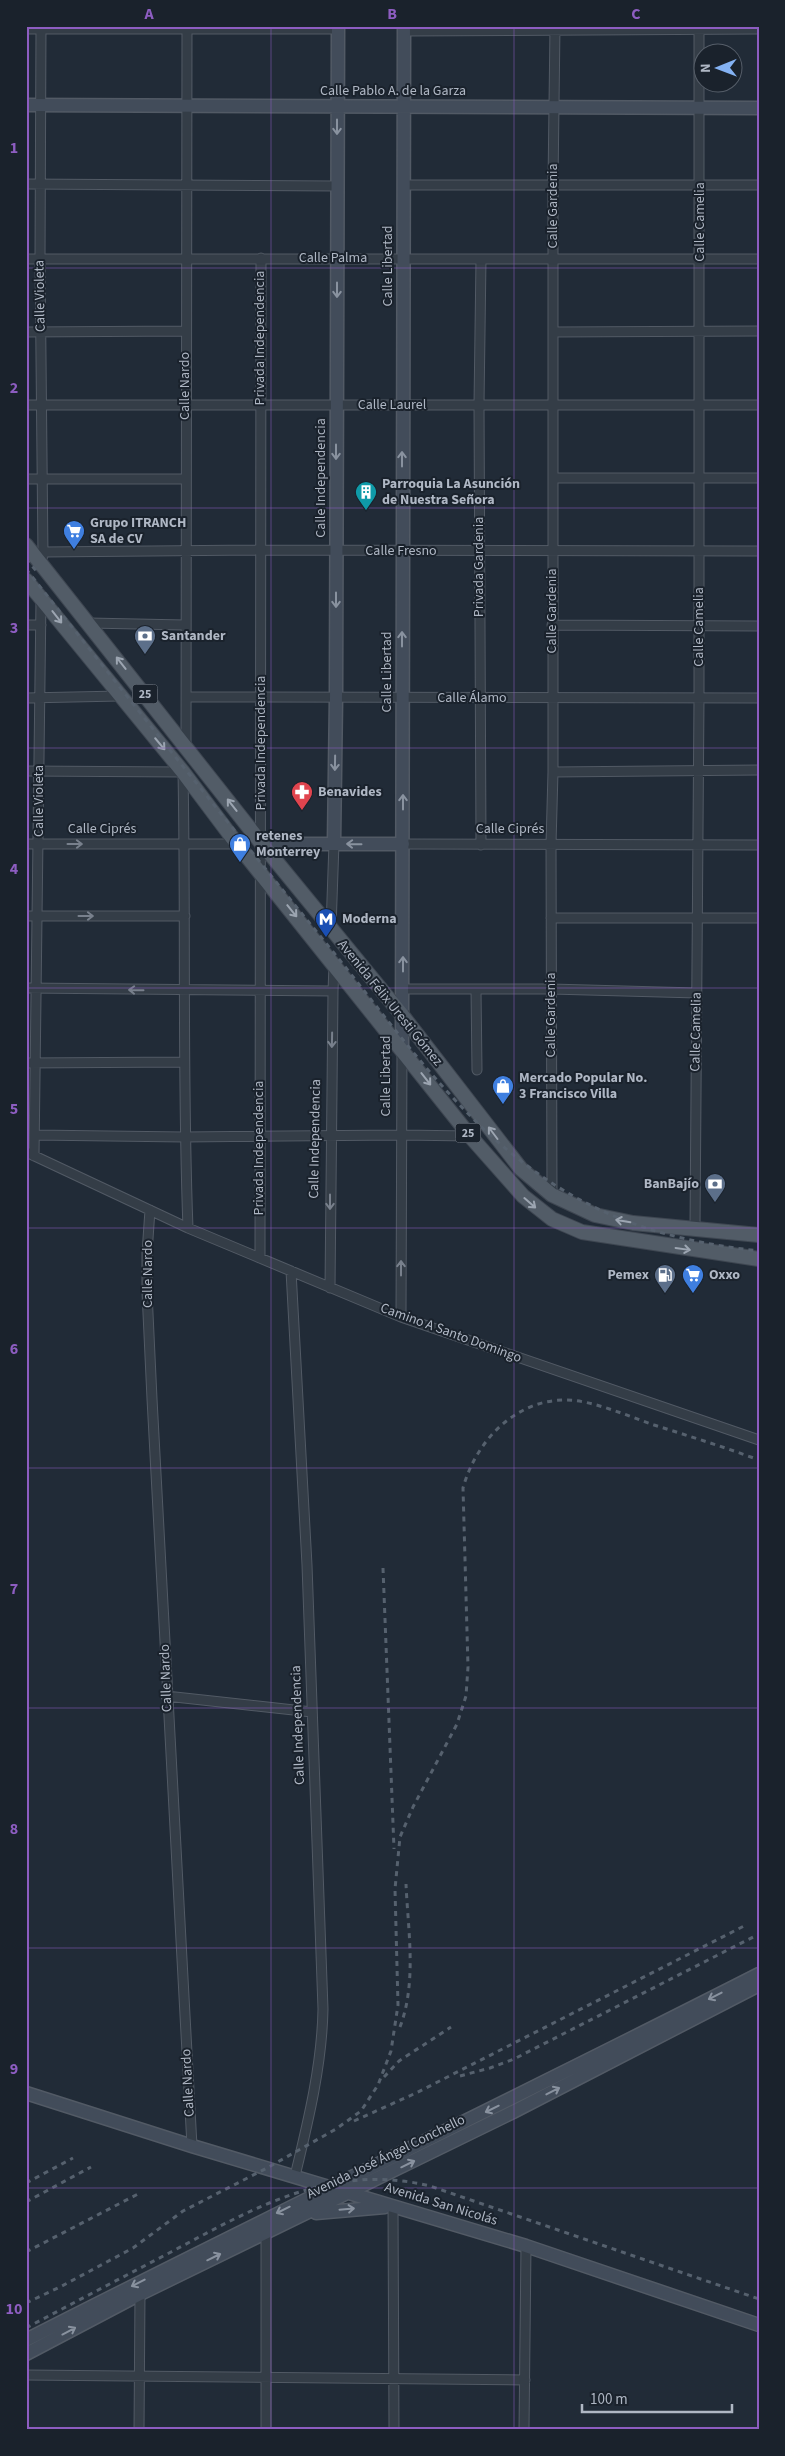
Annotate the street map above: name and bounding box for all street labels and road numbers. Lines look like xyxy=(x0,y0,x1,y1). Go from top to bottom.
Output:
street label: Calle Pablo A. de la Garza xyxy=(320,81,466,101)
street label: Calle Gardenia xyxy=(543,163,563,249)
street label: Calle Camelia xyxy=(690,182,710,262)
street label: Calle Libertad xyxy=(378,226,398,307)
street label: Calle Palma xyxy=(299,248,367,268)
street label: Calle Violeta xyxy=(29,260,51,332)
street label: Privada Independencia xyxy=(250,271,270,405)
street label: Calle Nardo xyxy=(175,352,195,420)
street label: Calle Laurel xyxy=(358,395,427,415)
street label: Calle Independencia xyxy=(311,418,331,538)
street label: Privada Gardenia xyxy=(469,517,489,617)
street label: Calle Fresno xyxy=(365,541,437,561)
street label: Calle Gardenia xyxy=(542,568,562,654)
street label: Calle Camelia xyxy=(689,587,709,667)
street label: Calle Libertad xyxy=(377,632,397,713)
street label: Privada Independencia xyxy=(251,676,271,810)
road number: 25 xyxy=(132,684,158,704)
street label: Calle Álamo xyxy=(437,688,507,708)
street label: Calle Violeta xyxy=(29,765,49,837)
street label: Calle Ciprés xyxy=(68,819,136,839)
street label: Calle Ciprés xyxy=(476,819,544,839)
street label: Avenida Félix Uresti Gómez xyxy=(333,936,447,1070)
street label: Calle Gardenia xyxy=(541,972,561,1058)
street label: Calle Camelia xyxy=(685,992,707,1072)
street label: Calle Libertad xyxy=(376,1036,396,1117)
street label: Calle Independencia xyxy=(304,1079,326,1199)
street label: Privada Independencia xyxy=(249,1081,269,1215)
road number: 25 xyxy=(456,1124,480,1142)
street label: Calle Nardo xyxy=(138,1240,158,1308)
street label: Camino A Santo Domingo xyxy=(378,1298,524,1368)
street label: Calle Nardo xyxy=(155,1644,177,1712)
street label: Calle Independencia xyxy=(286,1665,310,1785)
street label: Calle Nardo xyxy=(176,2048,200,2118)
street label: Avenida José Ángel Conchello xyxy=(303,2110,469,2204)
street label: Avenida San Nicolás xyxy=(382,2177,500,2231)

